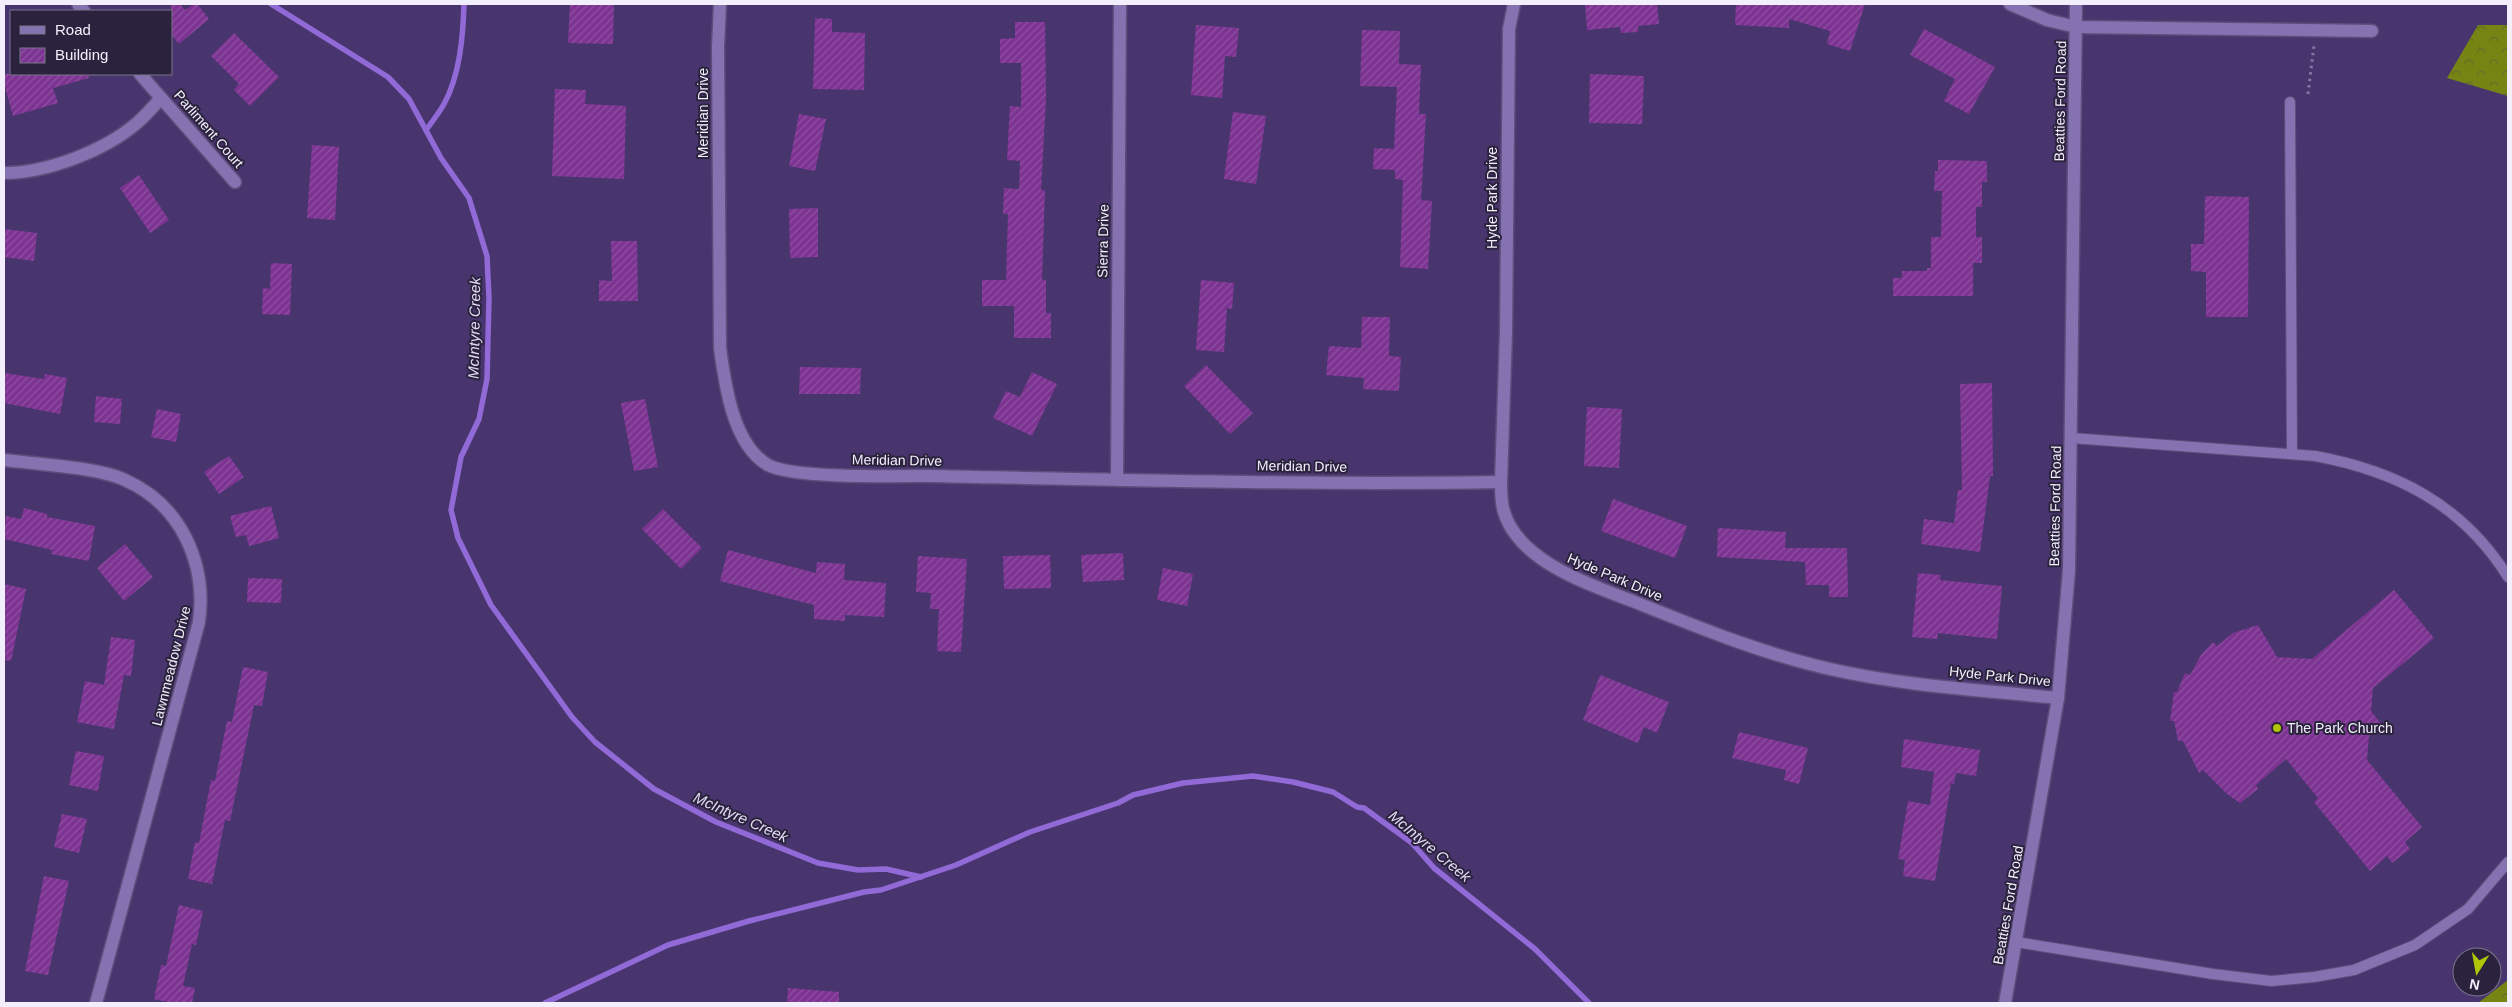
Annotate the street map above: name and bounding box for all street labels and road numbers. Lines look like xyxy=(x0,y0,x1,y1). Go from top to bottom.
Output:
street label: Beatties Ford Road xyxy=(2051,41,2069,161)
street label: Meridian Drive xyxy=(695,68,711,158)
street label: Parliment Court xyxy=(171,87,247,171)
street label: Hyde Park Drive xyxy=(1484,147,1500,249)
street label: Sierra Drive xyxy=(1094,204,1112,278)
street label: Beatties Ford Road xyxy=(2046,446,2064,566)
street label: Meridian Drive xyxy=(852,451,942,469)
street label: Meridian Drive xyxy=(1257,457,1347,475)
street label: Hyde Park Drive xyxy=(1565,550,1665,604)
street label: Lawnmeadow Drive xyxy=(148,604,194,728)
street label: Hyde Park Drive xyxy=(1948,663,2052,689)
street label: Beatties Ford Road xyxy=(1990,844,2026,966)

